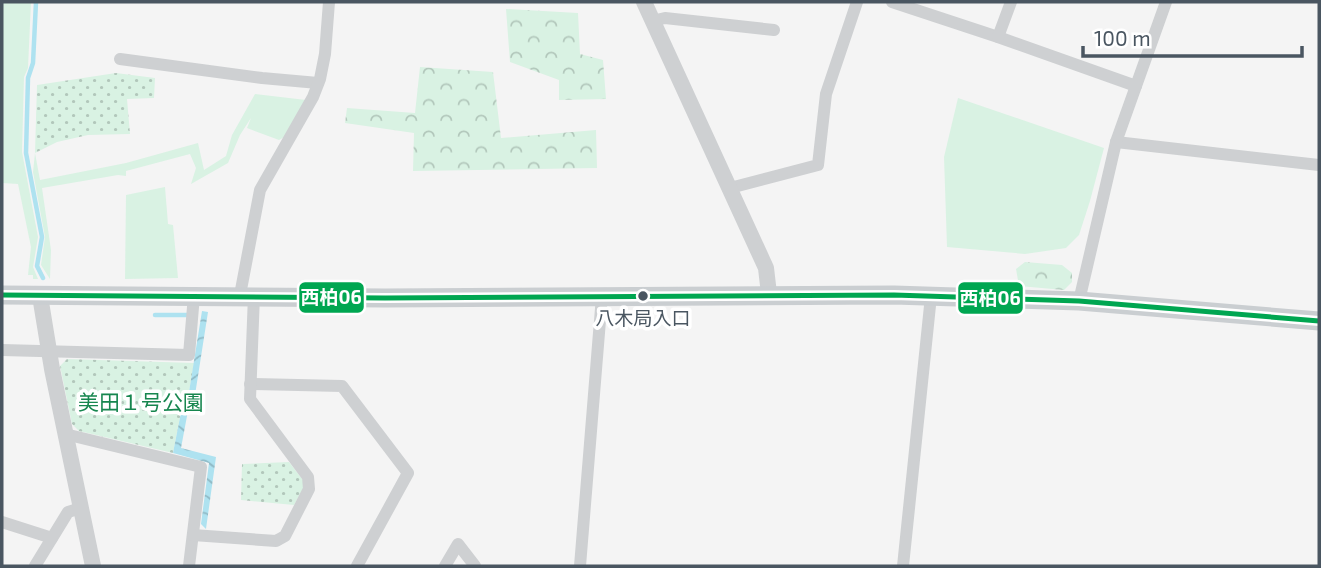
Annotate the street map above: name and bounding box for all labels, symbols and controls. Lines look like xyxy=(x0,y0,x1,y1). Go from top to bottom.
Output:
scale bar xyxy=(1083,14,1302,58)
text: 100 m xyxy=(1094,25,1151,50)
line badge: 西柏06 xyxy=(298,281,365,314)
line badge: 西柏06 xyxy=(957,281,1024,315)
text: 西柏06 xyxy=(300,285,362,308)
text: 西柏06 xyxy=(959,286,1021,309)
marker: 八木局入口 xyxy=(636,289,650,303)
place label: 八木局入口 xyxy=(595,306,691,329)
park label: 美田１号公園 xyxy=(78,389,204,414)

